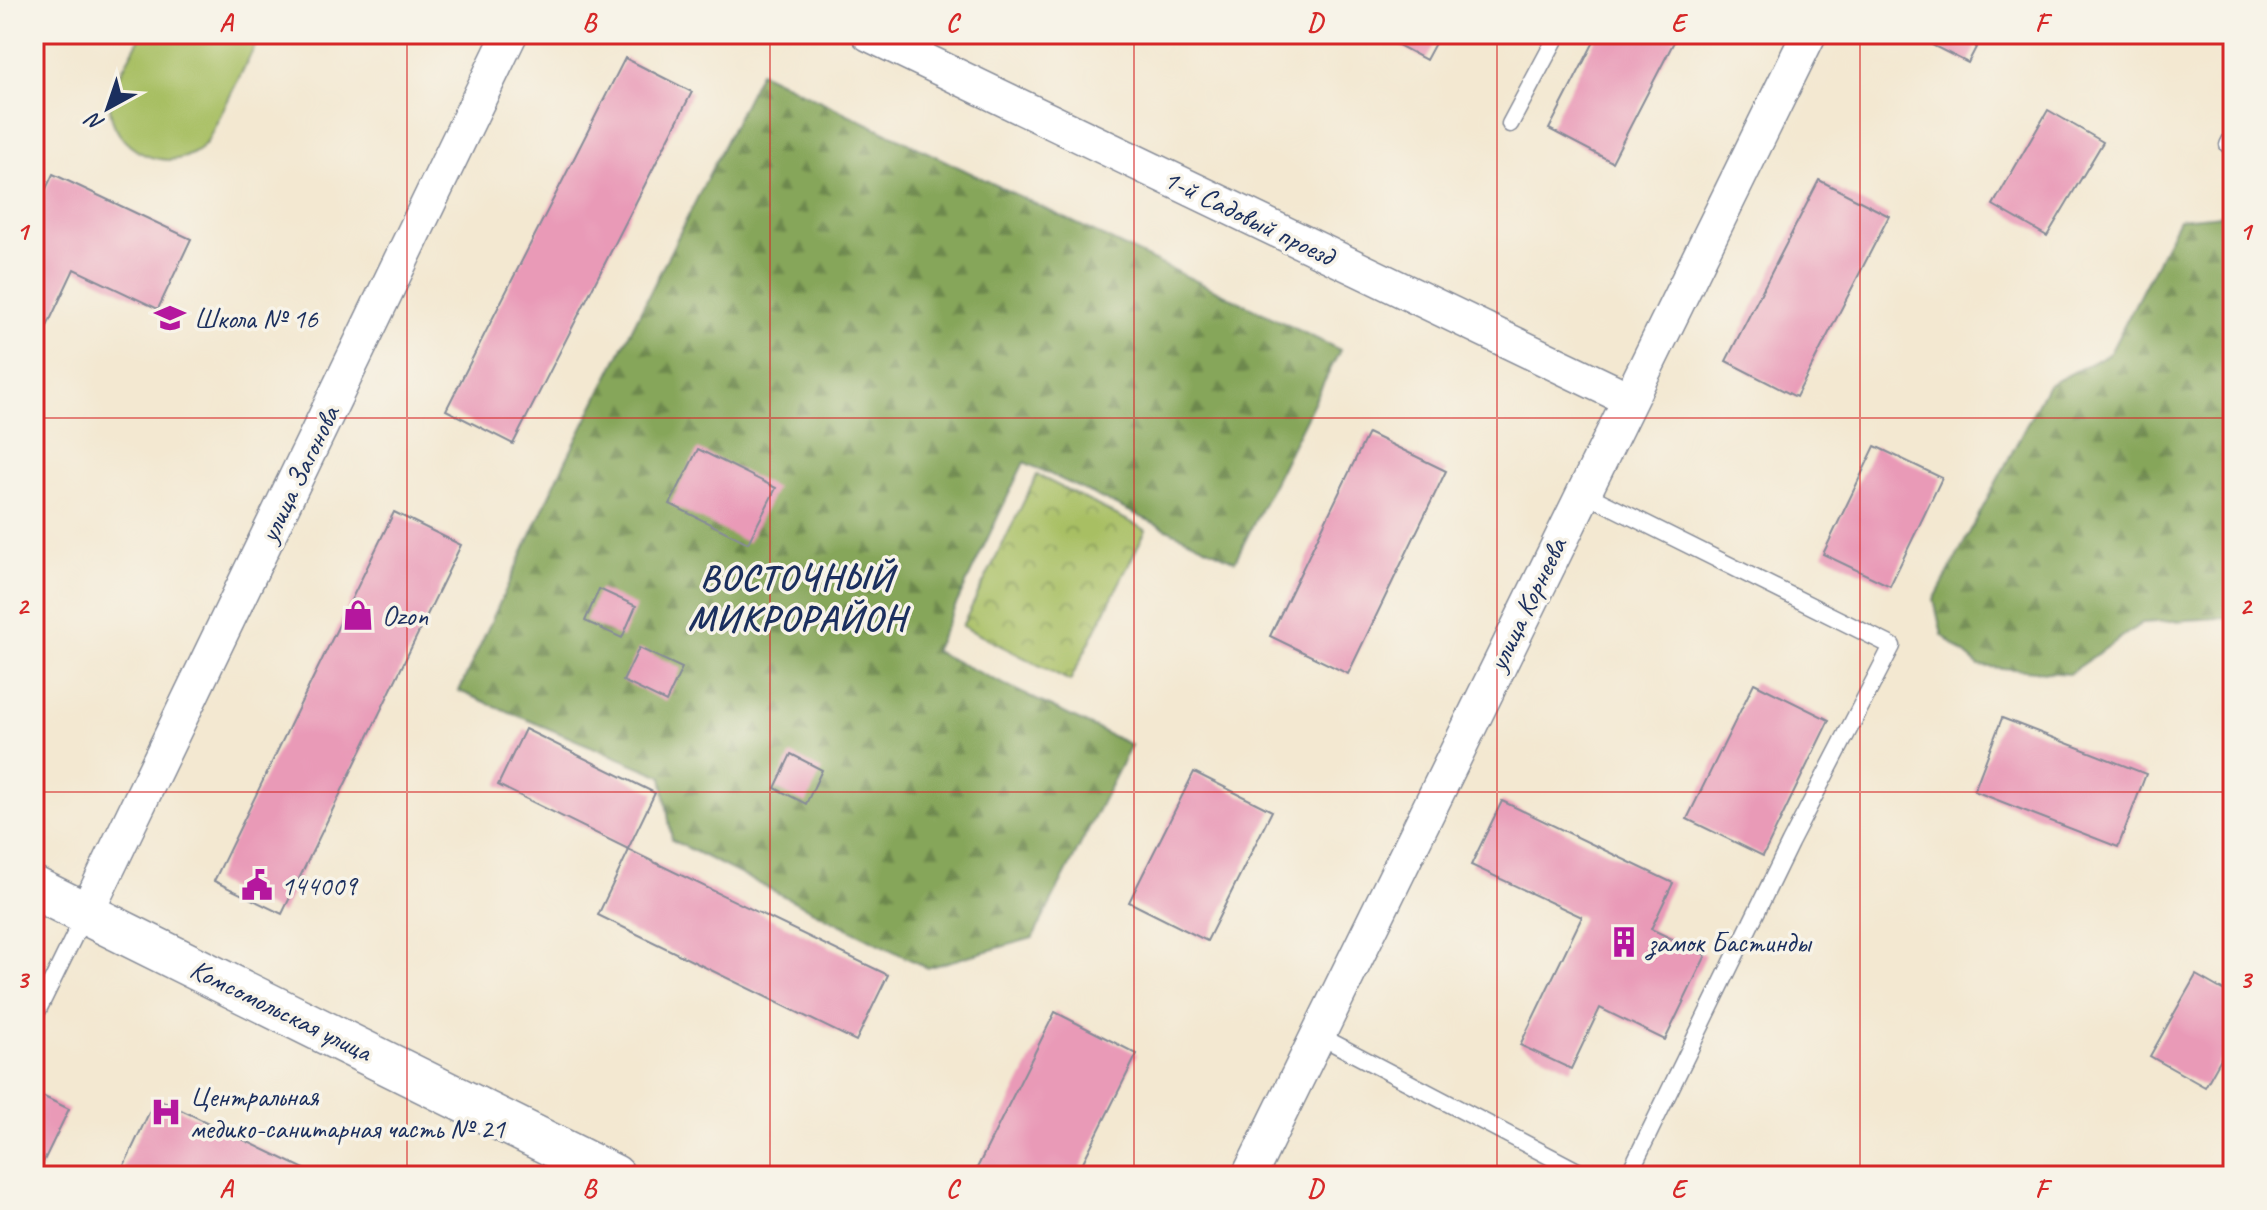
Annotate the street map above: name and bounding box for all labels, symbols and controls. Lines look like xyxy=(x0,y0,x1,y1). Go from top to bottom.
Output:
text: A xyxy=(219,6,234,39)
text: B xyxy=(582,6,598,39)
text: C xyxy=(946,6,962,39)
text: D xyxy=(1307,6,1325,39)
text: E xyxy=(1671,6,1689,39)
text: F xyxy=(2035,6,2053,39)
north arrow xyxy=(68,68,148,148)
text: N xyxy=(79,105,110,138)
street label: 1-й Садовый проезд xyxy=(1158,161,1343,275)
text: 1 xyxy=(16,215,31,248)
text: 1 xyxy=(2239,215,2254,248)
school or university icon: Школа № 16 xyxy=(153,301,187,335)
place label: Школа № 16 xyxy=(194,301,319,336)
street label: улица Загонова xyxy=(250,399,348,550)
street label: улица Корнеева xyxy=(1479,530,1575,678)
district label: ВОСТОЧНЫЙ МИКРОРАЙОН xyxy=(688,554,911,641)
text: 2 xyxy=(16,589,30,622)
text: 2 xyxy=(2239,589,2253,622)
shop icon: Ozon xyxy=(341,598,375,632)
place label: Ozon xyxy=(382,598,428,633)
public building icon: 144009 xyxy=(240,868,274,902)
place label: 144009 xyxy=(281,868,359,903)
building icon: замок Бастинды xyxy=(1607,925,1641,959)
place label: замок Бастинды xyxy=(1644,925,1813,961)
street label: Комсомольская улица xyxy=(185,951,379,1070)
text: 3 xyxy=(16,963,30,996)
text: 3 xyxy=(2239,963,2253,996)
place label: Центральная медико-санитарная часть № 21 xyxy=(190,1079,506,1146)
hospital icon: Центральная медико-санитарная часть № 21 xyxy=(149,1095,183,1129)
text: A xyxy=(219,1172,234,1205)
text: B xyxy=(582,1172,598,1205)
text: C xyxy=(946,1172,962,1205)
text: D xyxy=(1307,1172,1325,1205)
text: E xyxy=(1671,1172,1689,1205)
text: F xyxy=(2035,1172,2053,1205)

